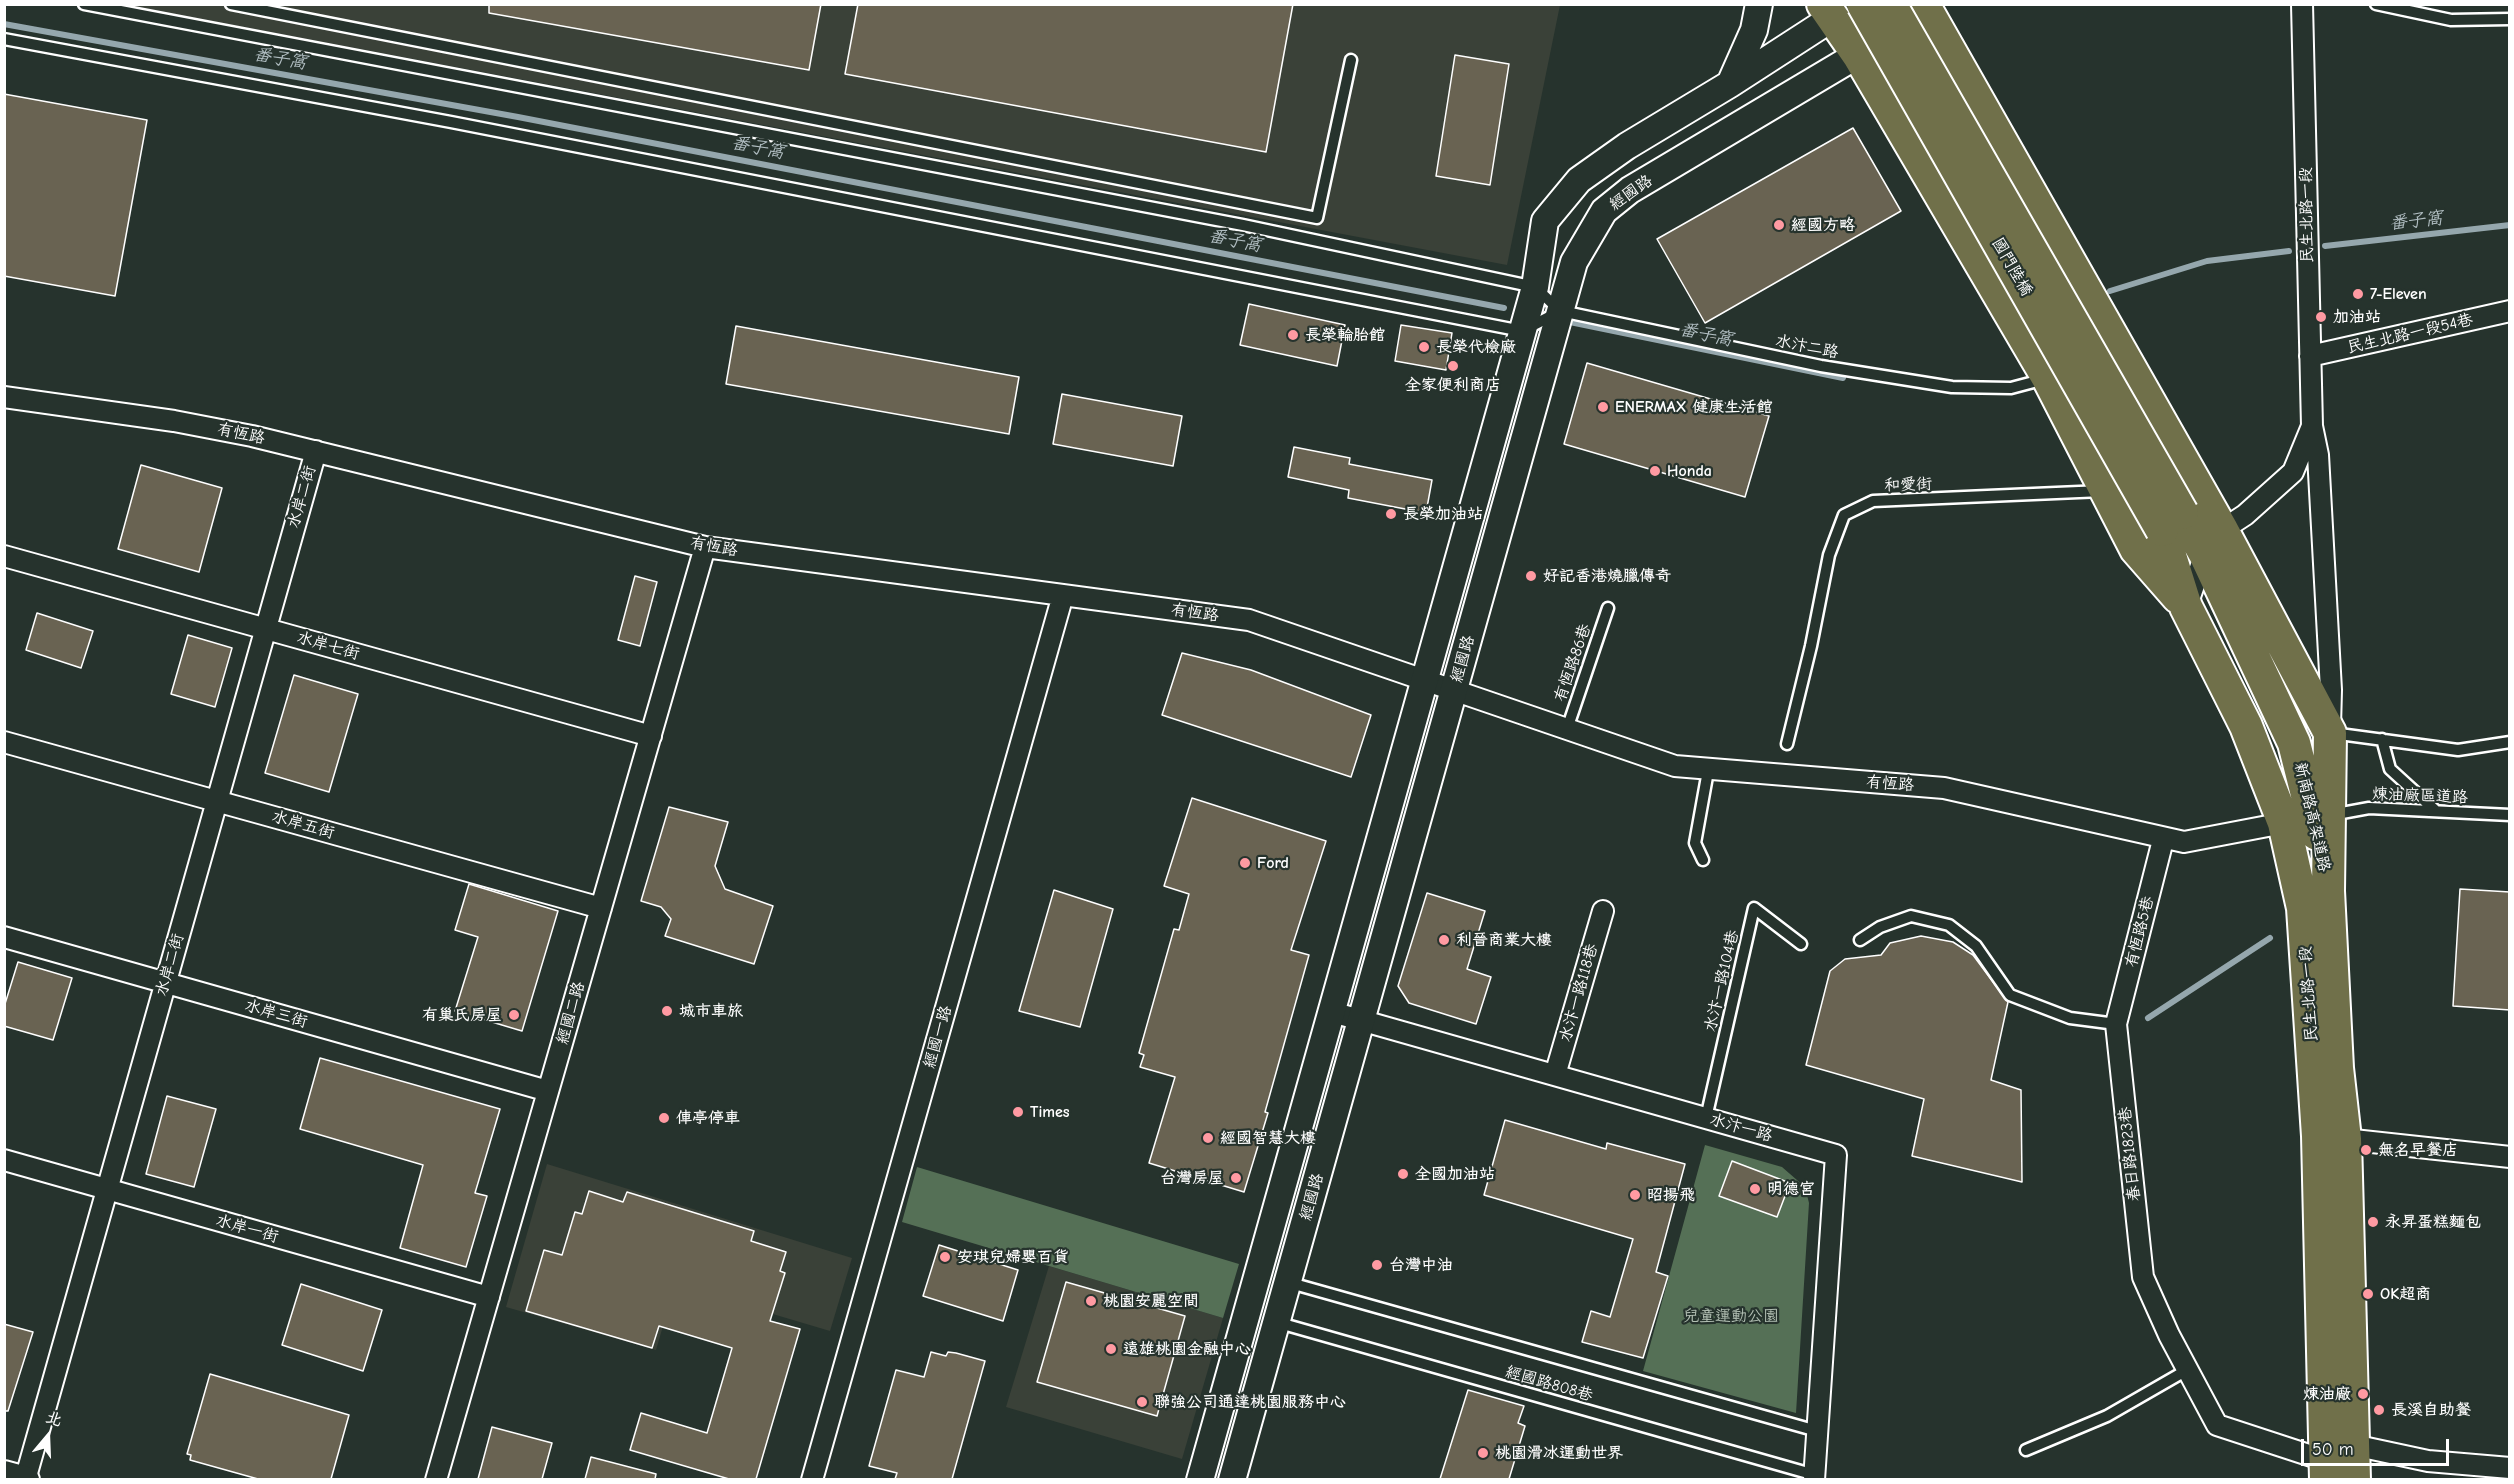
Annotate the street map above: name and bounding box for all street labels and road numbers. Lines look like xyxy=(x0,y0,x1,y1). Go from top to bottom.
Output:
street label: 民生北路一段 xyxy=(2297,167,2317,263)
street label: 經國路 xyxy=(1606,171,1656,215)
street label: 國門陸橋 xyxy=(1988,234,2036,300)
street label: 民生北路一段54巷 xyxy=(2345,310,2475,358)
street label: 水汴二路 xyxy=(1774,331,1840,363)
street label: 有恆路 xyxy=(216,420,266,448)
street label: 水岸二街 xyxy=(284,464,320,530)
street label: 和愛街 xyxy=(1884,475,1932,495)
street label: 有恆路 xyxy=(689,533,739,561)
street label: 有恆路 xyxy=(1170,600,1220,626)
street label: 有恆路86巷 xyxy=(1551,622,1595,704)
street label: 水岸七街 xyxy=(295,628,361,664)
street label: 經國路 xyxy=(1447,633,1479,685)
street label: 新南路高架道路 xyxy=(2290,760,2334,874)
street label: 有恆路 xyxy=(1865,773,1915,795)
street label: 煉油廠區道路 xyxy=(2372,785,2468,807)
street label: 水岸五街 xyxy=(270,807,336,843)
street label: 有恆路5巷 xyxy=(2122,894,2158,970)
street label: 水汴一路104巷 xyxy=(1701,928,1743,1034)
street label: 水岸二街 xyxy=(152,932,188,998)
street label: 水汴一路118巷 xyxy=(1556,942,1602,1044)
street label: 民生北路一段 xyxy=(2296,945,2322,1043)
street label: 經國二路 xyxy=(553,980,589,1046)
street label: 水岸三街 xyxy=(243,996,309,1032)
street label: 經國一路 xyxy=(920,1004,956,1070)
street label: 春日路1823巷 xyxy=(2115,1106,2145,1202)
street label: 水汴一路 xyxy=(1708,1110,1774,1146)
street label: 經國路 xyxy=(1296,1171,1328,1223)
street label: 水岸一街 xyxy=(214,1211,280,1247)
street label: 經國路808巷 xyxy=(1503,1362,1595,1406)

